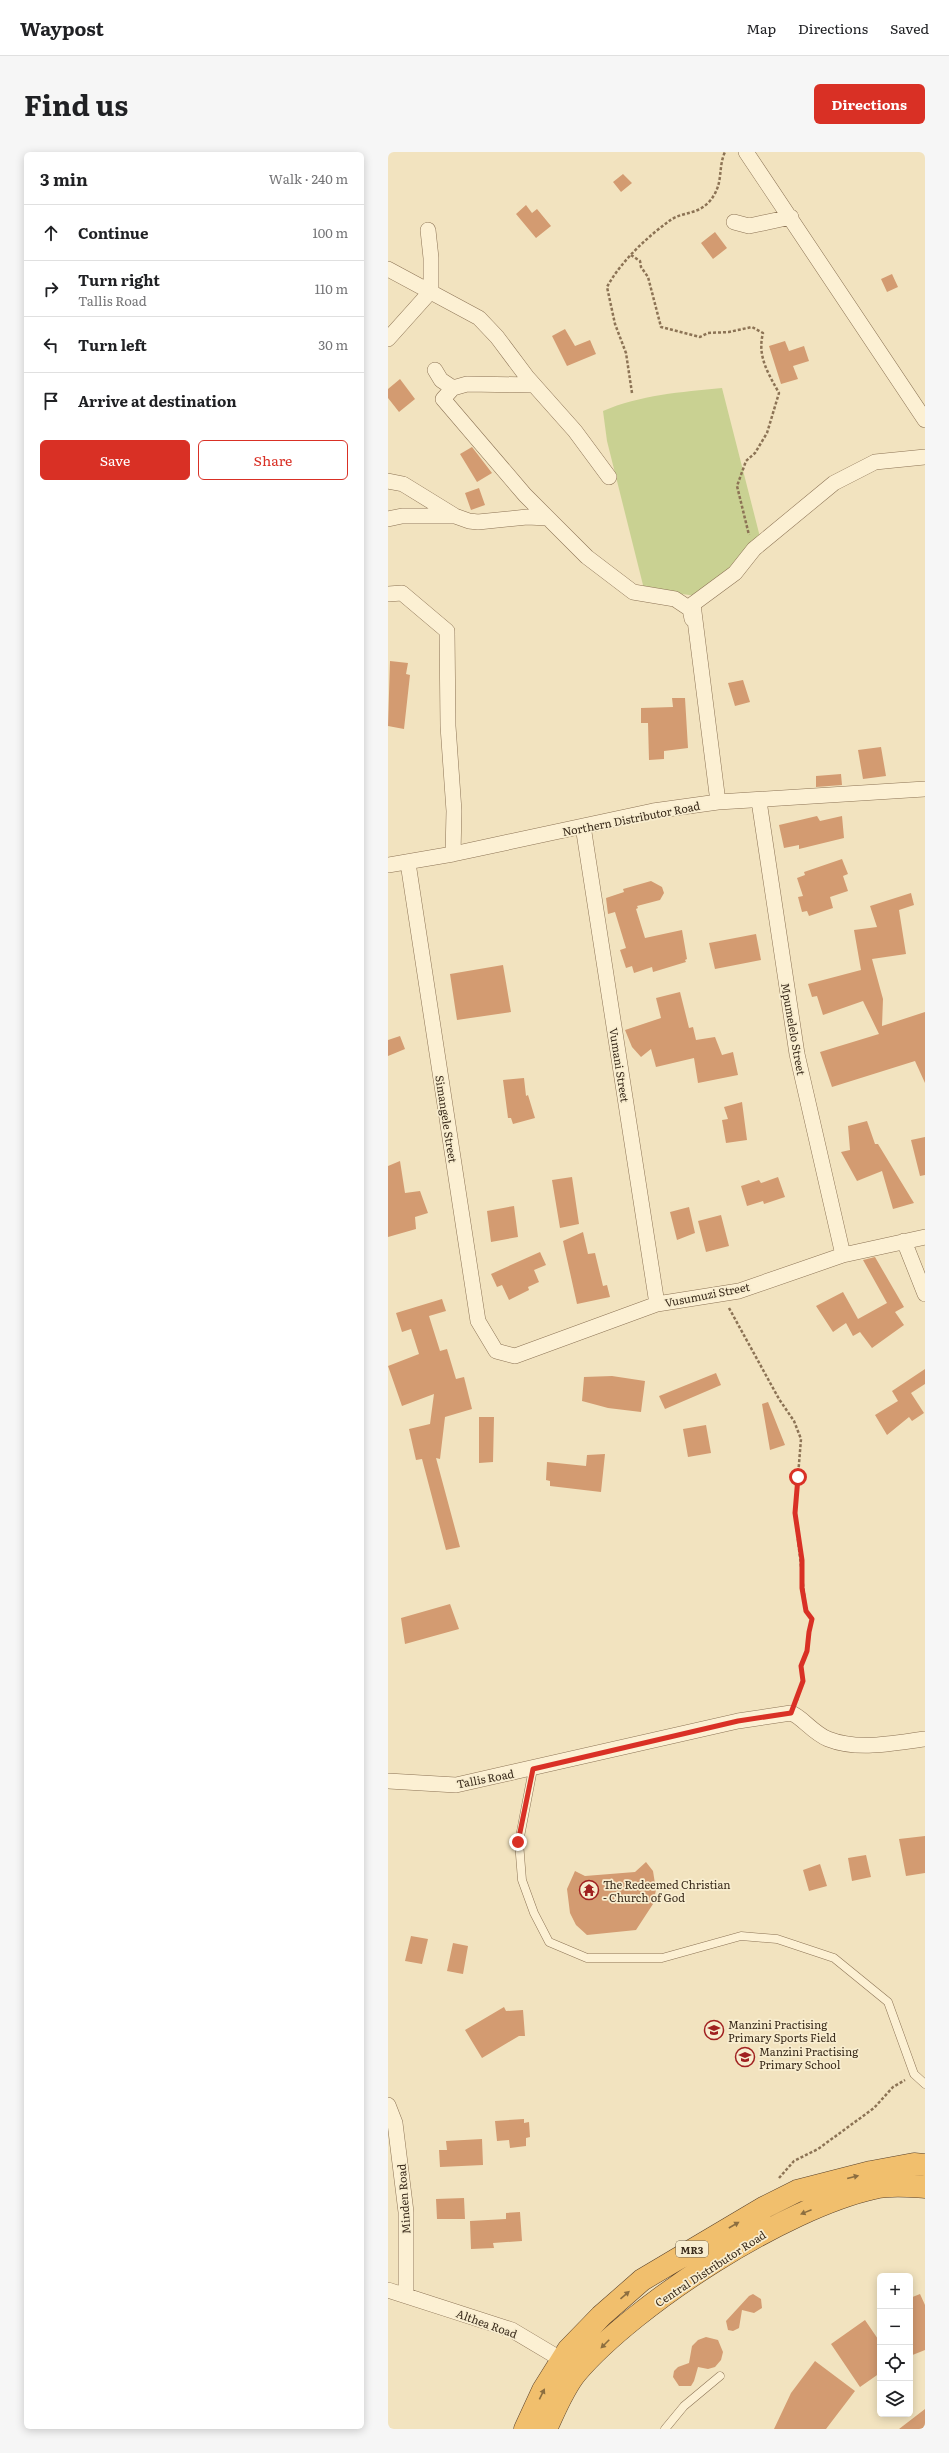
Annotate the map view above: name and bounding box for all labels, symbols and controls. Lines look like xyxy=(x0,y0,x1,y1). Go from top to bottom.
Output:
text: Waypost xyxy=(20,14,104,42)
text: Map xyxy=(746,18,776,38)
text: Directions xyxy=(798,18,868,38)
text: Saved xyxy=(890,18,929,38)
text: Find us xyxy=(24,83,128,125)
button: Directions xyxy=(814,84,925,124)
text: 3 min xyxy=(40,166,88,191)
text: Walk · 240 m xyxy=(269,169,348,188)
text: Continue xyxy=(78,221,148,244)
icon: ahead xyxy=(40,222,62,244)
text: 100 m xyxy=(312,223,348,242)
text: Turn right xyxy=(78,268,160,291)
icon: right xyxy=(40,278,62,300)
text: 110 m xyxy=(315,279,348,298)
text: Tallis Road xyxy=(78,291,147,310)
text: Turn left xyxy=(78,333,147,356)
icon: left xyxy=(40,334,62,356)
text: 30 m xyxy=(318,335,348,354)
text: Arrive at destination xyxy=(78,389,237,412)
icon: arrive xyxy=(40,390,62,412)
button: Save xyxy=(40,440,190,480)
button: Share xyxy=(198,440,348,480)
street label: Northern Distributor Road xyxy=(561,797,702,839)
street label: Mpumelelo Street xyxy=(778,982,810,1077)
street label: Vumani Street xyxy=(606,1027,634,1104)
street label: Simangele Street xyxy=(432,1074,462,1164)
street label: Vusumuzi Street xyxy=(663,1278,751,1310)
route start xyxy=(789,1468,807,1486)
street label: Tallis Road xyxy=(455,1765,515,1791)
route end xyxy=(509,1833,527,1851)
place label: The Redeemed Christian - Church of God xyxy=(603,1876,731,1905)
temple icon: The Redeemed Christian - Church of God xyxy=(578,1879,600,1901)
place label: Manzini Practising Primary Sports Field xyxy=(728,2016,836,2045)
school or university icon: Manzini Practising Primary Sports Field xyxy=(703,2019,725,2041)
place label: Manzini Practising Primary School xyxy=(759,2043,859,2072)
school or university icon: Manzini Practising Primary School xyxy=(734,2046,756,2068)
street label: Minden Road xyxy=(393,2163,413,2235)
one-way arrow xyxy=(848,2174,860,2180)
one-way arrow xyxy=(800,2209,812,2215)
one-way arrow xyxy=(728,2222,740,2229)
street label: Central Distributor Road xyxy=(651,2226,769,2310)
road number: MR3 xyxy=(676,2241,708,2257)
map controls xyxy=(877,2273,913,2417)
button: + xyxy=(877,2273,913,2309)
one-way arrow xyxy=(619,2291,630,2300)
street label: Althea Road xyxy=(454,2305,520,2342)
button: − xyxy=(877,2309,913,2345)
one-way arrow xyxy=(600,2339,610,2349)
button: locate xyxy=(877,2345,913,2381)
button: layers xyxy=(877,2381,913,2417)
one-way arrow xyxy=(538,2388,545,2400)

